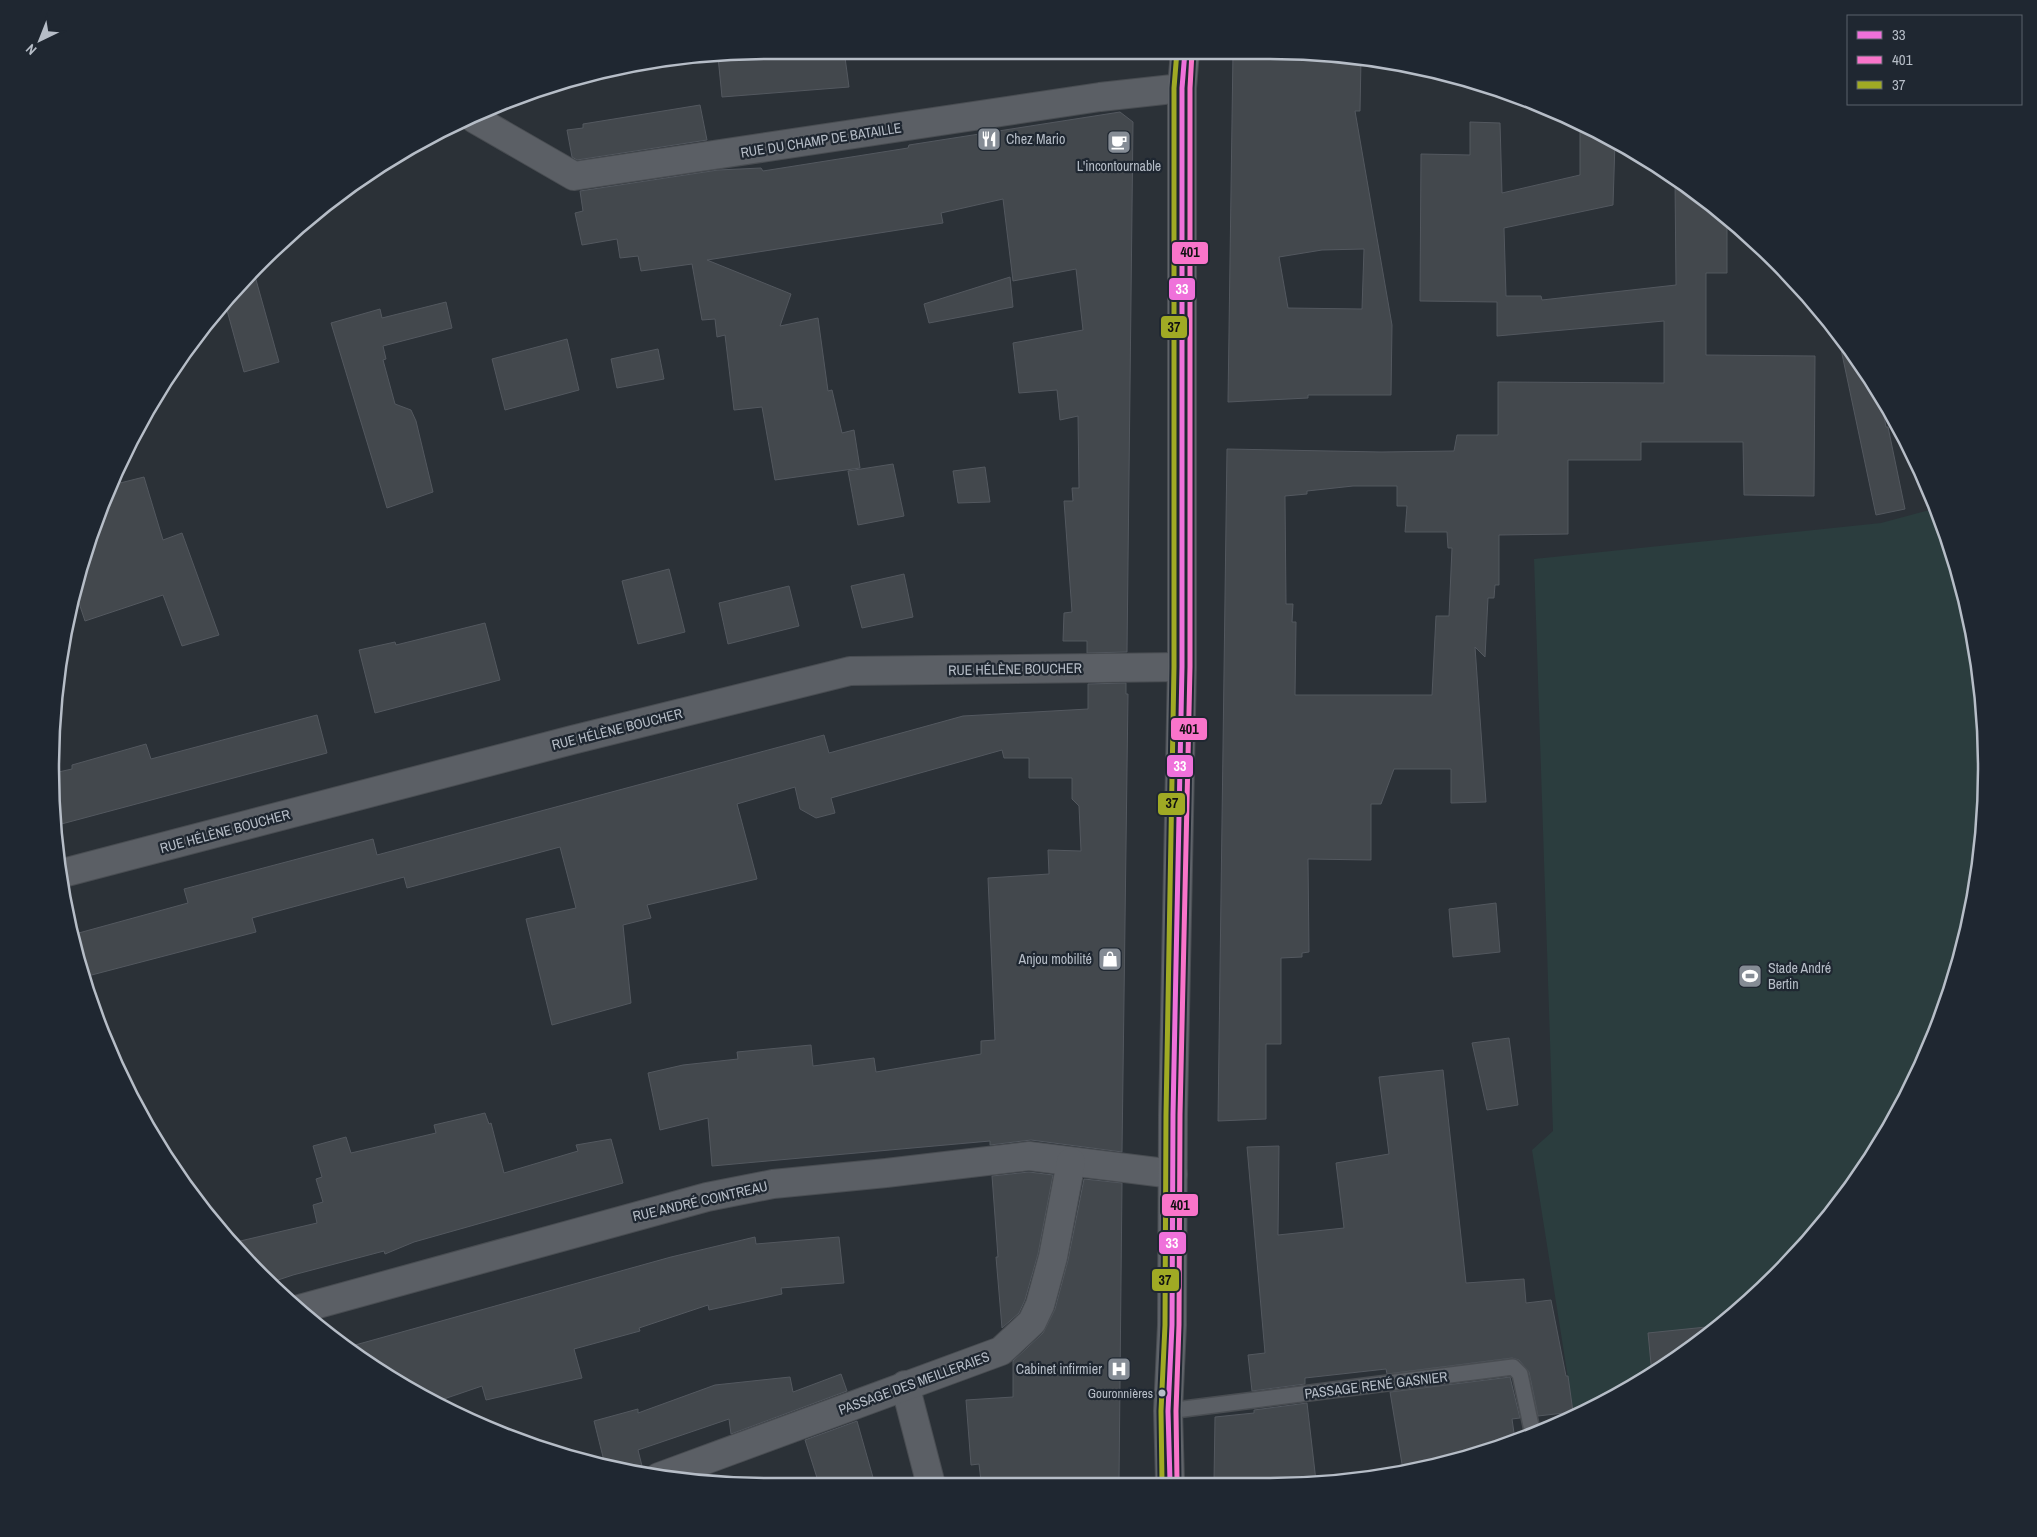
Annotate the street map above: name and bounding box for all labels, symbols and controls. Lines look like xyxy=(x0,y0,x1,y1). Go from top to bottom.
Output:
north arrow xyxy=(15,15,65,65)
legend xyxy=(1847,15,2022,105)
text: 33 xyxy=(1892,24,1906,45)
text: N xyxy=(22,40,40,59)
text: 401 xyxy=(1892,49,1913,70)
text: 37 xyxy=(1892,74,1906,95)
street label: RUE DU CHAMP DE BATAILLE xyxy=(739,118,903,162)
restaurant icon: Chez Mario xyxy=(976,126,1002,152)
cafe icon: L'incontournable xyxy=(1106,129,1132,155)
place label: Chez Mario xyxy=(1006,130,1065,148)
place label: L'incontournable xyxy=(1077,157,1161,175)
line badge: 401 xyxy=(1171,241,1209,265)
text: 401 xyxy=(1180,243,1200,261)
line badge: 33 xyxy=(1168,277,1196,301)
text: 33 xyxy=(1176,280,1188,298)
line badge: 37 xyxy=(1160,315,1188,339)
text: 37 xyxy=(1168,318,1181,336)
street label: RUE HÉLÈNE BOUCHER xyxy=(948,659,1082,679)
street label: RUE HÉLÈNE BOUCHER xyxy=(550,704,684,754)
line badge: 401 xyxy=(1170,717,1208,741)
text: 401 xyxy=(1179,720,1199,738)
line badge: 33 xyxy=(1166,754,1194,778)
text: 33 xyxy=(1174,757,1186,775)
line badge: 37 xyxy=(1157,792,1186,816)
text: 37 xyxy=(1166,794,1179,812)
street label: RUE HÉLÈNE BOUCHER xyxy=(158,805,292,857)
shop icon: Anjou mobilité xyxy=(1097,946,1123,972)
place label: Anjou mobilité xyxy=(1018,950,1092,968)
place label: Stade André Bertin xyxy=(1768,959,1831,993)
sports icon: Stade André Bertin xyxy=(1737,963,1763,989)
street label: RUE ANDRÉ COINTREAU xyxy=(631,1177,769,1225)
line badge: 401 xyxy=(1161,1193,1199,1217)
text: 401 xyxy=(1170,1196,1190,1214)
line badge: 33 xyxy=(1158,1231,1187,1255)
text: 33 xyxy=(1166,1234,1178,1252)
line badge: 37 xyxy=(1151,1268,1180,1292)
text: 37 xyxy=(1159,1271,1172,1289)
street label: PASSAGE DES MEILLERAIES xyxy=(836,1347,992,1419)
hospital icon: Cabinet infirmier xyxy=(1106,1356,1132,1382)
place label: Cabinet infirmier xyxy=(1016,1360,1102,1378)
street label: PASSAGE RENÉ GASNIER xyxy=(1303,1367,1449,1403)
place label: Gouronnières xyxy=(1088,1385,1153,1402)
marker: Gouronnières xyxy=(1157,1388,1167,1398)

